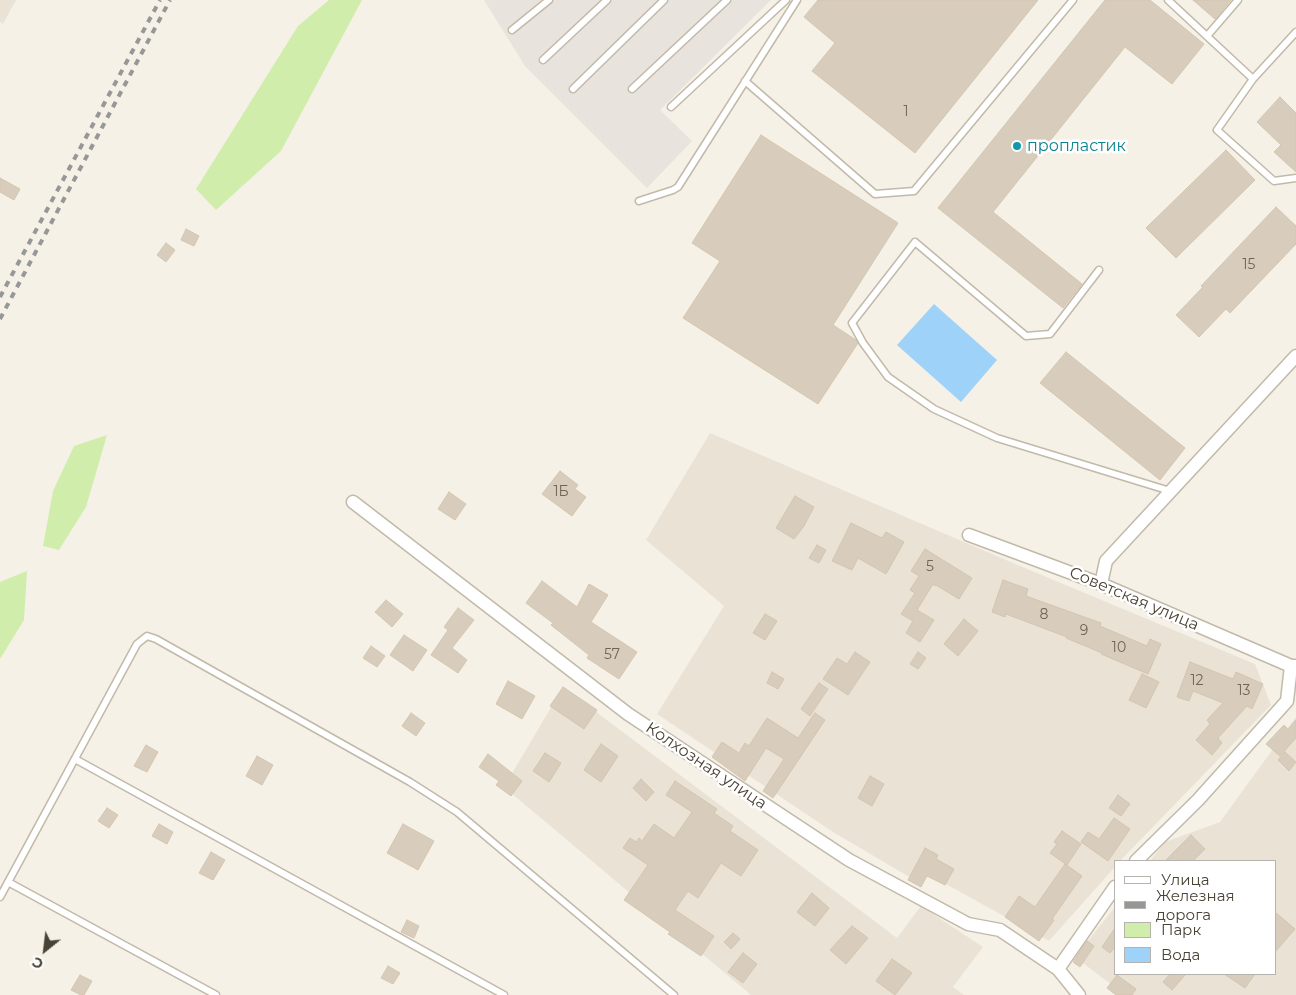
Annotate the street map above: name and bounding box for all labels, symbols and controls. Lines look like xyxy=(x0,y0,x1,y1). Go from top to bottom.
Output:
house number: 1 xyxy=(903,104,909,120)
place label: пропластик xyxy=(1027,136,1126,156)
marker: пропластик xyxy=(1011,140,1023,152)
house number: 15 xyxy=(1243,257,1255,273)
house number: 1Б xyxy=(553,484,569,500)
house number: 5 xyxy=(926,559,934,575)
street label: Советская улица xyxy=(1066,563,1202,635)
house number: 8 xyxy=(1040,607,1048,623)
house number: 9 xyxy=(1080,623,1088,639)
house number: 10 xyxy=(1112,640,1126,656)
house number: 57 xyxy=(604,647,620,663)
house number: 12 xyxy=(1190,673,1204,689)
house number: 13 xyxy=(1238,683,1250,699)
street label: Колхозная улица xyxy=(642,718,770,814)
legend xyxy=(1114,860,1276,975)
text: Улица xyxy=(1161,870,1209,889)
text: Железная дорога xyxy=(1156,886,1235,924)
text: Парк xyxy=(1161,920,1201,939)
north arrow xyxy=(20,925,70,975)
text: Вода xyxy=(1161,945,1200,964)
text: С xyxy=(29,953,47,973)

